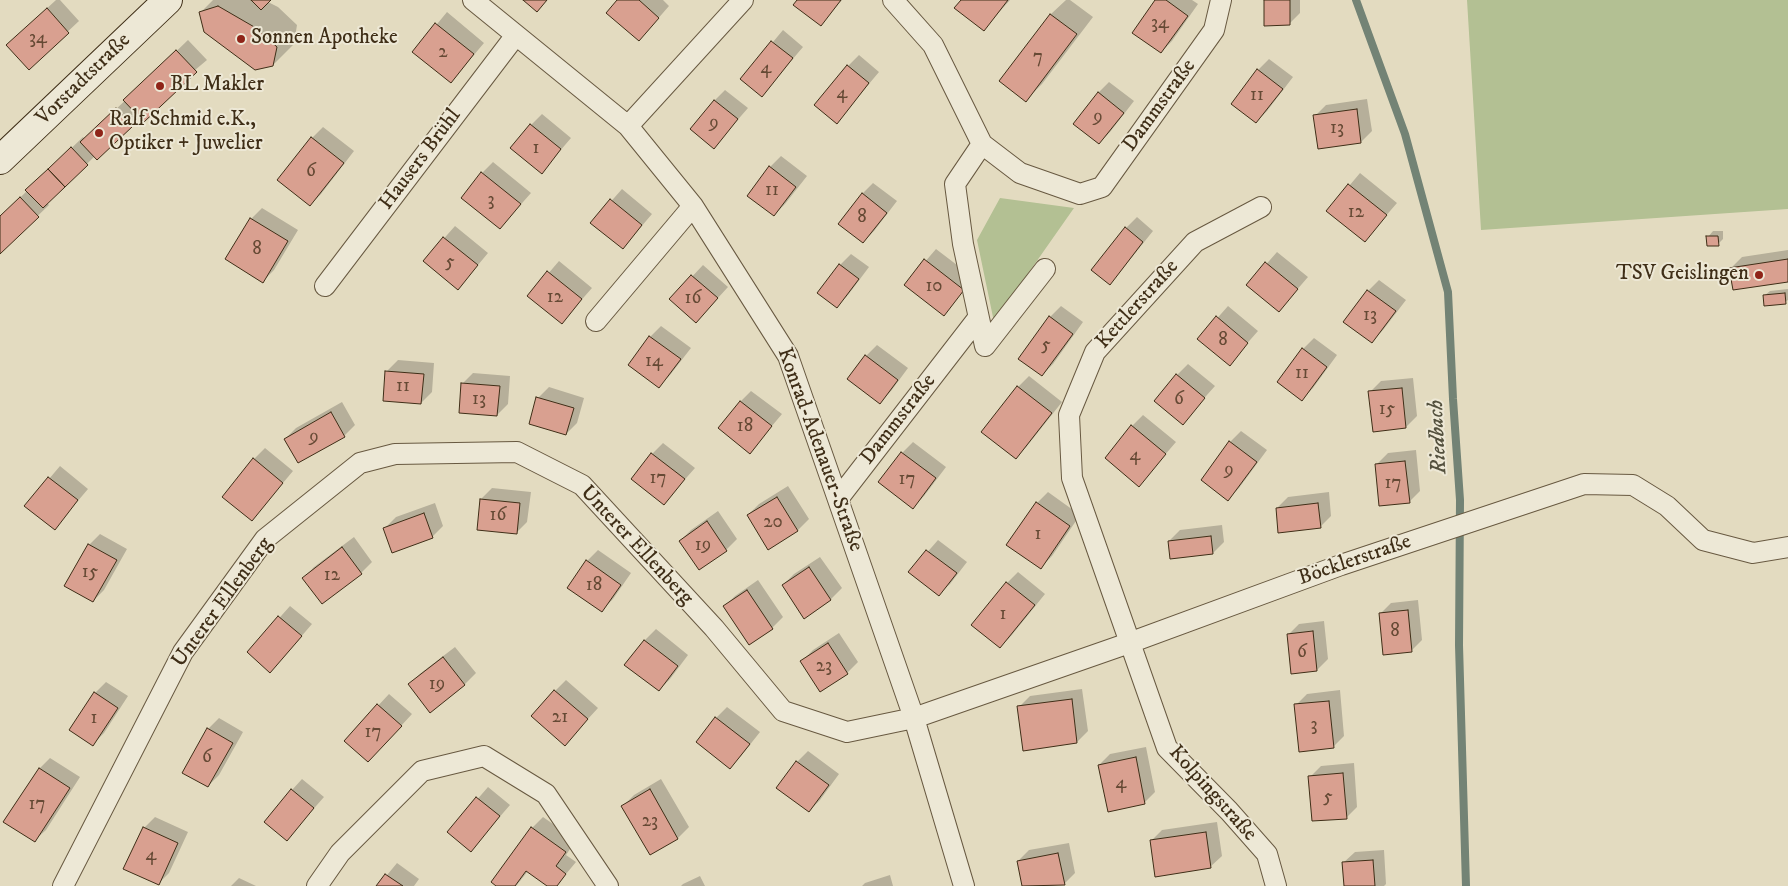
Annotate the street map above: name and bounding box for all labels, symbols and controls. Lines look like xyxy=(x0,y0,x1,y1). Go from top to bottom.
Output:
house number: 34 xyxy=(1151,13,1169,35)
place label: Sonnen Apotheke xyxy=(251,26,398,52)
house number: 34 xyxy=(29,28,47,50)
street label: Vorstadtstraße xyxy=(31,29,137,131)
marker: Sonnen Apotheke xyxy=(235,33,247,45)
house number: 2 xyxy=(438,42,448,64)
house number: 7 xyxy=(1033,47,1043,69)
street label: Dammstraße xyxy=(1118,55,1202,157)
house number: 4 xyxy=(761,58,771,80)
place label: BL Makler xyxy=(170,73,264,99)
marker: BL Makler xyxy=(154,80,166,92)
house number: 4 xyxy=(837,83,847,105)
house number: 11 xyxy=(1250,85,1264,107)
street label: Hausers Brühl xyxy=(375,104,467,216)
house number: 9 xyxy=(1093,107,1103,129)
place label: Ralf Schmid e.K., Optiker + Juwelier xyxy=(109,108,263,158)
house number: 9 xyxy=(709,113,719,135)
house number: 13 xyxy=(1330,118,1344,140)
marker: Ralf Schmid e.K., Optiker + Juwelier xyxy=(93,127,105,139)
house number: 1 xyxy=(533,138,539,160)
house number: 6 xyxy=(306,161,316,183)
house number: 11 xyxy=(765,180,779,202)
house number: 3 xyxy=(487,190,495,212)
house number: 12 xyxy=(1348,202,1364,224)
house number: 8 xyxy=(857,207,867,229)
house number: 8 xyxy=(252,239,262,261)
house number: 5 xyxy=(445,252,455,274)
street label: Kettlerstraße xyxy=(1091,255,1185,355)
place label: TSV Geislingen xyxy=(1616,262,1749,288)
marker: TSV Geislingen xyxy=(1753,269,1765,281)
house number: 10 xyxy=(925,276,943,298)
house number: 12 xyxy=(547,287,563,309)
house number: 16 xyxy=(685,288,701,310)
house number: 13 xyxy=(1363,305,1377,327)
house number: 8 xyxy=(1218,330,1228,352)
house number: 5 xyxy=(1041,335,1051,357)
street label: Konrad-Adenauer-Straße xyxy=(770,345,868,555)
house number: 14 xyxy=(645,351,663,373)
house number: 11 xyxy=(1295,363,1309,385)
street label: Dammstraße xyxy=(856,370,942,470)
house number: 11 xyxy=(396,376,410,398)
house number: 13 xyxy=(472,389,486,411)
house number: 6 xyxy=(1174,389,1184,411)
house number: 15 xyxy=(1379,399,1395,421)
water label: Riedbach xyxy=(1424,399,1454,475)
house number: 18 xyxy=(737,416,753,438)
house number: 9 xyxy=(309,427,319,449)
house number: 4 xyxy=(1130,445,1140,467)
house number: 9 xyxy=(1224,460,1234,482)
house number: 17 xyxy=(650,468,666,490)
house number: 17 xyxy=(899,469,915,491)
house number: 17 xyxy=(1385,473,1401,495)
street label: Unterer Ellenberg xyxy=(574,481,698,611)
house number: 16 xyxy=(490,505,506,527)
house number: 20 xyxy=(763,512,783,534)
house number: 1 xyxy=(1035,524,1041,546)
street label: Böcklerstraße xyxy=(1295,530,1415,592)
street label: Unterer Ellenberg xyxy=(167,533,279,673)
house number: 19 xyxy=(695,535,711,557)
house number: 15 xyxy=(82,562,98,584)
house number: 12 xyxy=(324,565,340,587)
house number: 18 xyxy=(586,575,602,597)
house number: 1 xyxy=(1000,604,1006,626)
house number: 8 xyxy=(1390,621,1400,643)
house number: 6 xyxy=(1297,642,1307,664)
house number: 23 xyxy=(816,656,832,678)
house number: 19 xyxy=(429,674,445,696)
house number: 21 xyxy=(552,707,568,729)
house number: 1 xyxy=(91,708,97,730)
house number: 3 xyxy=(1310,715,1318,737)
house number: 17 xyxy=(365,722,381,744)
street label: Kolpingstraße xyxy=(1162,741,1262,847)
house number: 6 xyxy=(202,747,212,769)
house number: 4 xyxy=(1116,773,1126,795)
house number: 5 xyxy=(1323,787,1333,809)
house number: 17 xyxy=(29,794,45,816)
house number: 23 xyxy=(642,811,658,833)
house number: 4 xyxy=(146,845,156,867)

